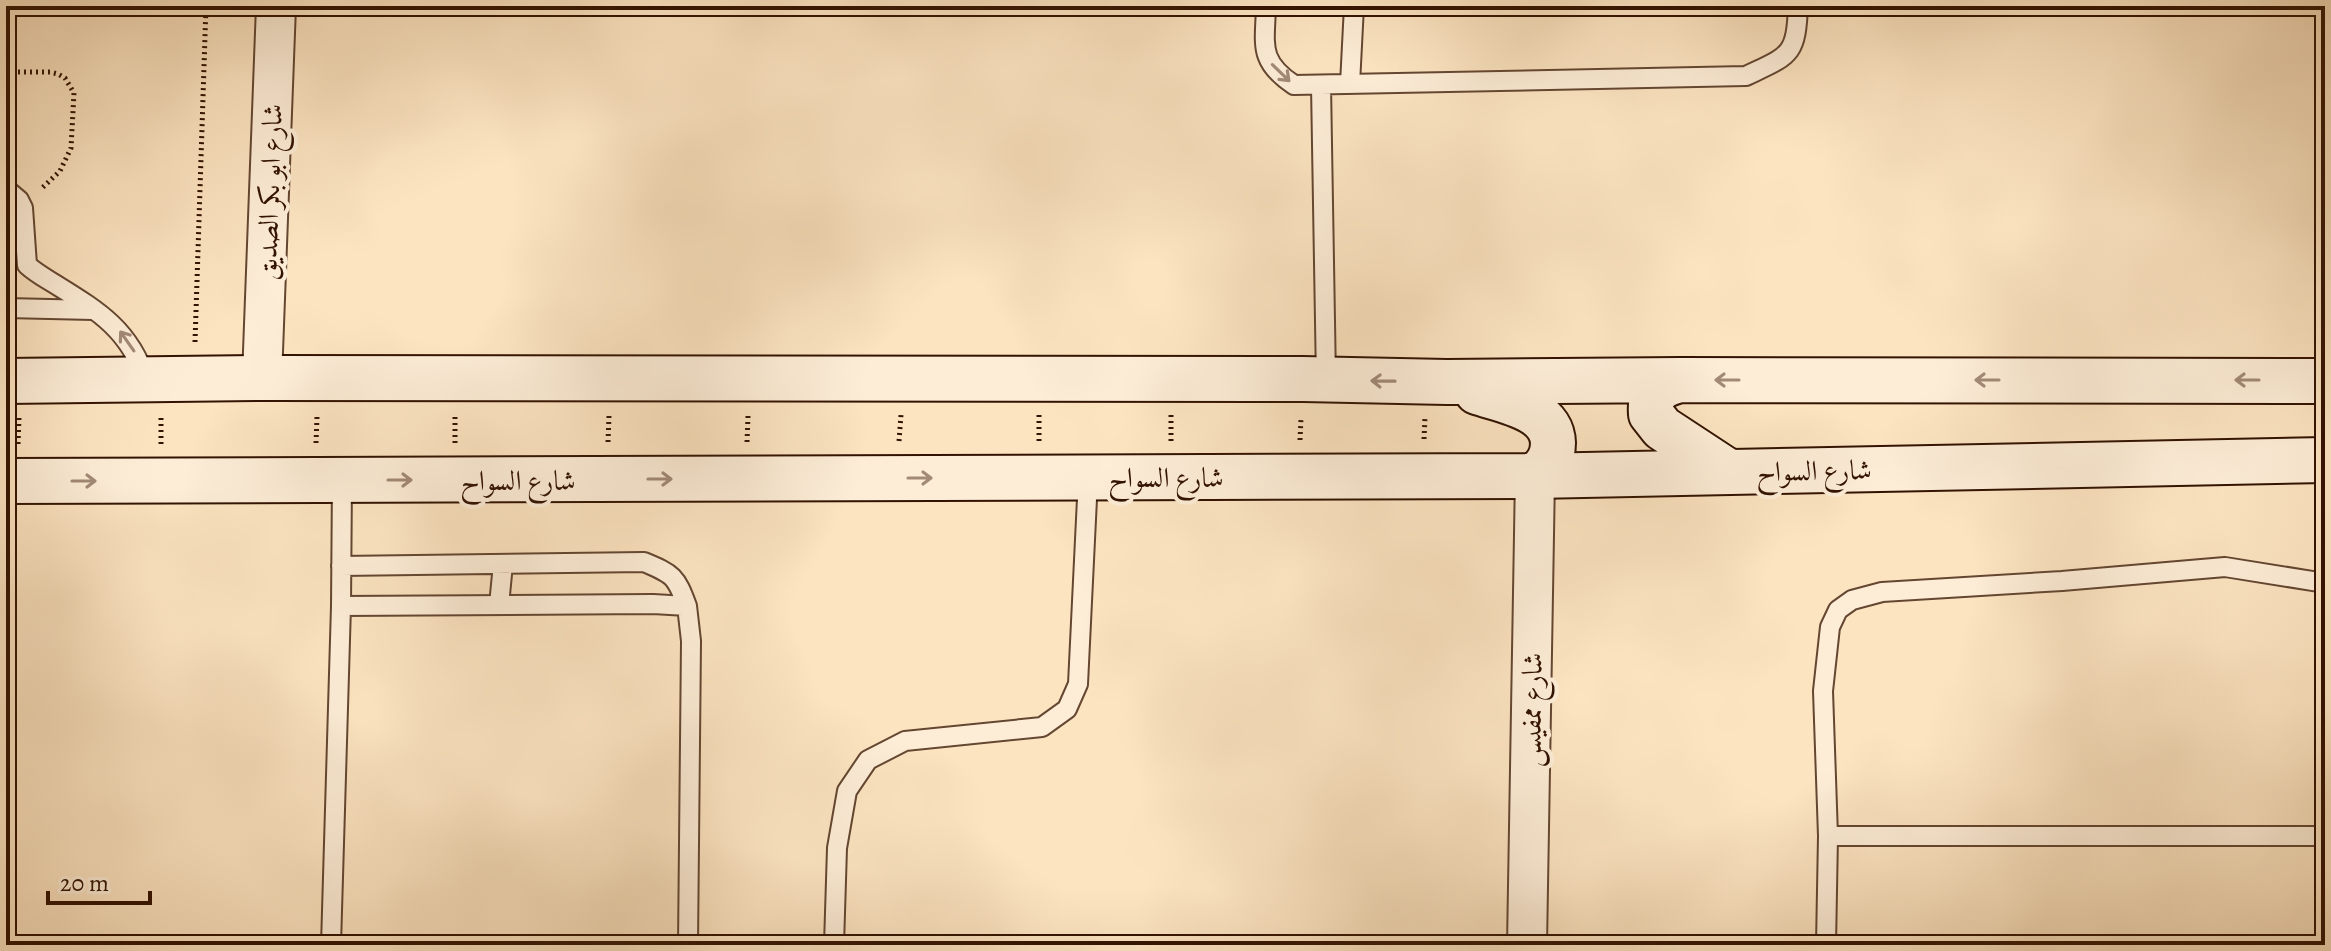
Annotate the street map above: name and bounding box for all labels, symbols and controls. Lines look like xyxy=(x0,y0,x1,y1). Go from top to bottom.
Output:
one-way arrow xyxy=(1271,63,1291,83)
street label: شارع ابو بكر الصديق xyxy=(248,103,296,281)
one-way arrow xyxy=(118,331,135,352)
one-way arrow xyxy=(1714,372,1741,388)
one-way arrow xyxy=(1974,372,2001,388)
one-way arrow xyxy=(1370,373,1397,388)
one-way arrow xyxy=(2234,373,2261,388)
street label: شارع السواح xyxy=(1756,451,1872,497)
street label: شارع السواح xyxy=(1108,459,1224,503)
street label: شارع السواح xyxy=(460,462,576,506)
one-way arrow xyxy=(906,470,933,486)
one-way arrow xyxy=(646,471,673,487)
one-way arrow xyxy=(386,472,413,488)
one-way arrow xyxy=(70,473,97,489)
street label: شارع ممفيس xyxy=(1512,652,1556,768)
scale bar xyxy=(48,855,150,905)
text: 20 m xyxy=(60,867,109,899)

